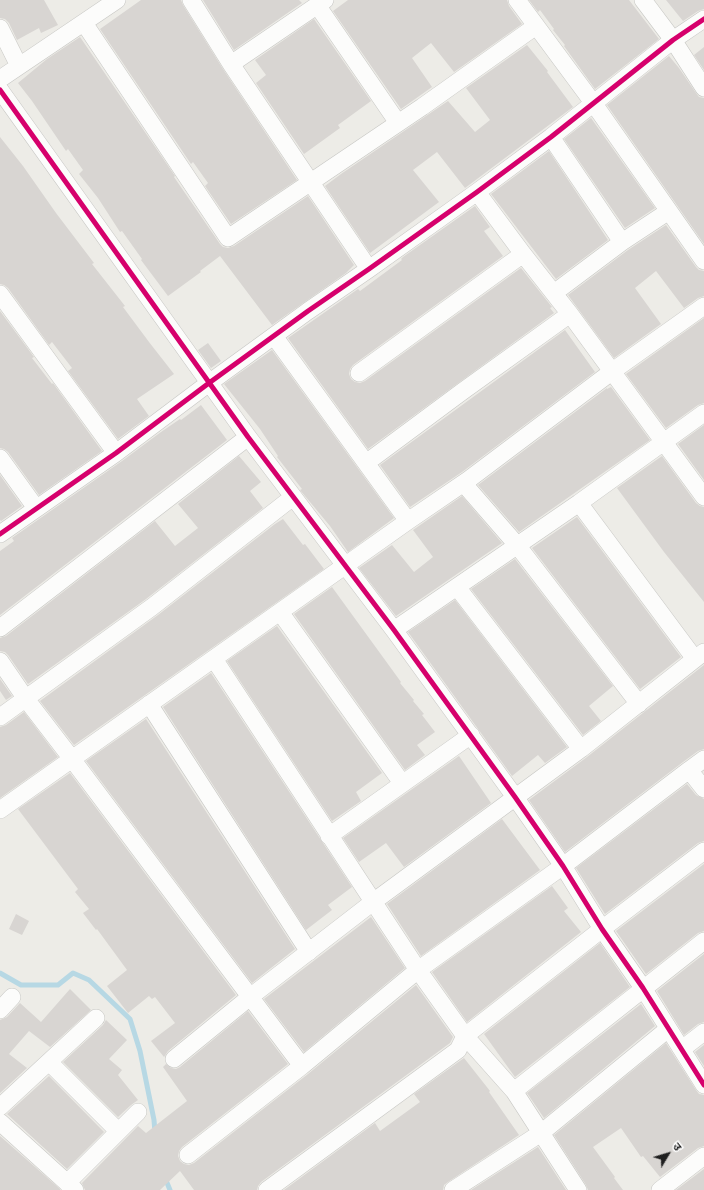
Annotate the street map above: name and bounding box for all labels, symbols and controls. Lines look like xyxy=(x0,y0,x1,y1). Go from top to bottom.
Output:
north arrow xyxy=(648,1134,688,1174)
text: उ xyxy=(671,1140,684,1153)

